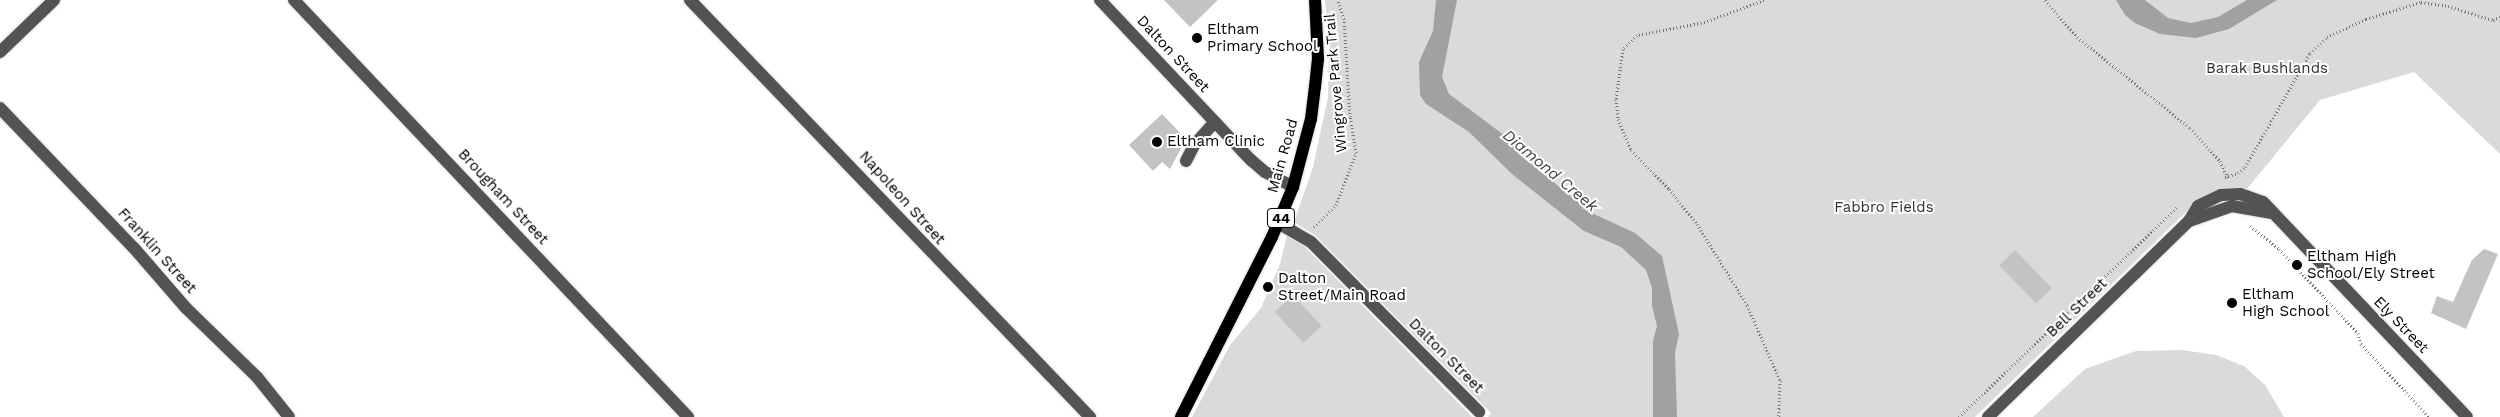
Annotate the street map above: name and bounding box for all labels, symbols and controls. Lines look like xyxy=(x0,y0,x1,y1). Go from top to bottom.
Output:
street label: Dalton Street xyxy=(1133,12,1213,96)
street label: Wingrove Park Trail xyxy=(1321,12,1351,154)
place label: Eltham Primary School xyxy=(1207,20,1318,55)
marker: Eltham Primary School xyxy=(1191,32,1203,44)
park label: Barak Bushlands xyxy=(2206,60,2328,78)
street label: Main Road xyxy=(1264,117,1302,195)
water label: Diamond Creek xyxy=(1499,126,1601,216)
place label: Eltham Clinic xyxy=(1167,133,1265,151)
marker: Eltham Clinic xyxy=(1151,136,1163,148)
street label: Brougham Street xyxy=(454,145,552,249)
street label: Napoleon Street xyxy=(855,148,949,248)
park label: Fabbro Fields xyxy=(1834,199,1934,217)
street label: Franklin Street xyxy=(114,205,200,297)
road number: 44 xyxy=(1266,207,1296,230)
place label: Eltham High School/Ely Street xyxy=(2307,247,2435,282)
marker: Eltham High School/Ely Street xyxy=(2291,259,2303,271)
place label: Dalton Street/Main Road xyxy=(1278,269,1406,304)
street label: Bell Street xyxy=(2043,274,2111,342)
marker: Dalton Street/Main Road xyxy=(1262,281,1274,293)
place label: Eltham High School xyxy=(2242,285,2329,320)
street label: Ely Street xyxy=(2370,293,2432,357)
marker: Eltham High School xyxy=(2226,297,2238,309)
street label: Dalton Street xyxy=(1405,315,1487,397)

